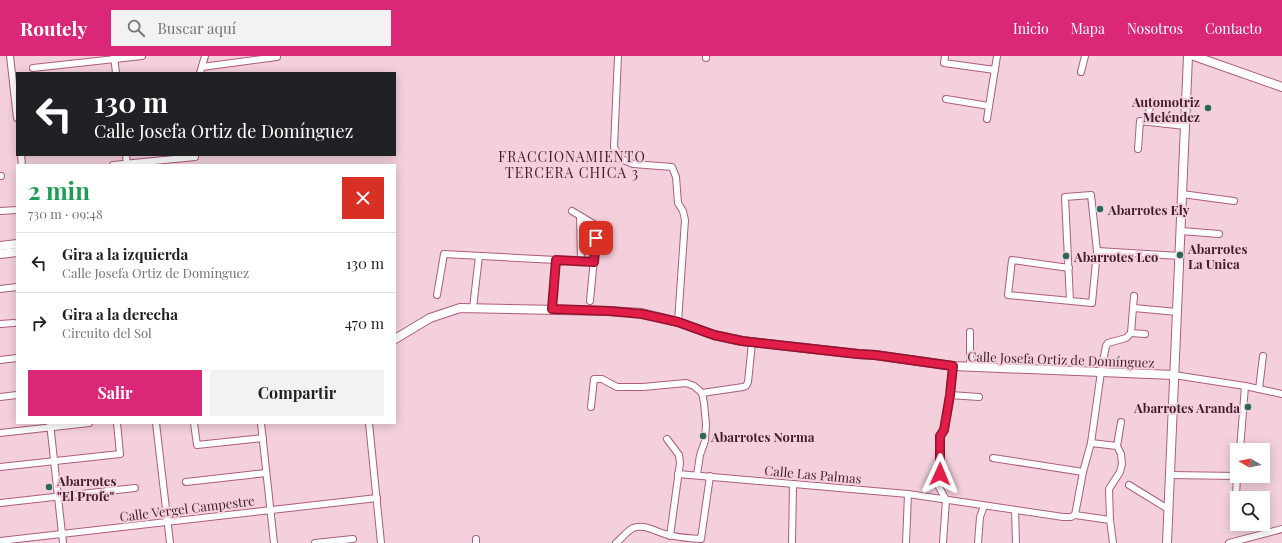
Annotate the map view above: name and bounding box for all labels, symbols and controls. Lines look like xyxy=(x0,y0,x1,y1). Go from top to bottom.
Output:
search box xyxy=(111,10,391,46)
text: Routely xyxy=(20,15,87,41)
icon: search xyxy=(125,17,147,39)
text: Buscar aquí xyxy=(157,18,236,38)
text: Inicio xyxy=(1013,19,1049,38)
text: Mapa xyxy=(1071,19,1105,38)
text: Nosotros xyxy=(1127,19,1183,38)
text: Contacto xyxy=(1205,19,1262,38)
text: 130 m xyxy=(94,83,168,120)
icon: left xyxy=(28,88,80,140)
place label: Automotriz Meléndez xyxy=(1131,93,1200,125)
marker: Automotriz Meléndez xyxy=(1203,103,1213,113)
text: Calle Josefa Ortiz de Domínguez xyxy=(94,119,353,143)
district label: FRACCIONAMIENTO TERCERA CHICA 3 xyxy=(498,147,646,182)
text: 2 min xyxy=(28,174,90,206)
button: close xyxy=(342,177,384,219)
place label: Abarrotes Ely xyxy=(1107,201,1190,218)
marker: Abarrotes Ely xyxy=(1095,204,1105,214)
text: 730 m · 09:48 xyxy=(28,205,103,222)
pin xyxy=(579,221,613,255)
icon: arrive xyxy=(585,227,607,249)
place label: Abarrotes La Unica xyxy=(1187,240,1247,272)
text: Gira a la izquierda xyxy=(62,244,188,264)
place label: Abarrotes Leo xyxy=(1073,248,1158,265)
marker: Abarrotes La Unica xyxy=(1175,250,1185,260)
marker: Abarrotes Leo xyxy=(1061,251,1071,261)
icon: left xyxy=(28,252,50,274)
text: 130 m xyxy=(346,253,384,273)
text: Calle Josefa Ortiz de Domínguez xyxy=(62,264,249,281)
text: Gira a la derecha xyxy=(62,304,178,324)
icon: right xyxy=(28,312,50,334)
text: 470 m xyxy=(345,313,384,333)
text: Circuito del Sol xyxy=(62,324,152,341)
street label: Calle Josefa Ortiz de Domínguez xyxy=(967,347,1155,371)
button: Salir xyxy=(28,370,202,416)
button: Compartir xyxy=(210,370,384,416)
place label: Abarrotes Aranda xyxy=(1133,399,1240,416)
marker: Abarrotes Aranda xyxy=(1243,402,1253,412)
place label: Abarrotes Norma xyxy=(710,428,815,445)
marker: Abarrotes Norma xyxy=(698,431,708,441)
north arrow xyxy=(1230,443,1270,483)
map controls xyxy=(1230,443,1270,531)
position arrow xyxy=(919,453,961,495)
street label: Calle Las Palmas xyxy=(764,461,862,487)
place label: Abarrotes "El Profe" xyxy=(56,472,116,504)
marker: Abarrotes "El Profe" xyxy=(44,482,54,492)
street label: Calle Vergel Campestre xyxy=(119,491,256,525)
button: search xyxy=(1230,491,1270,531)

